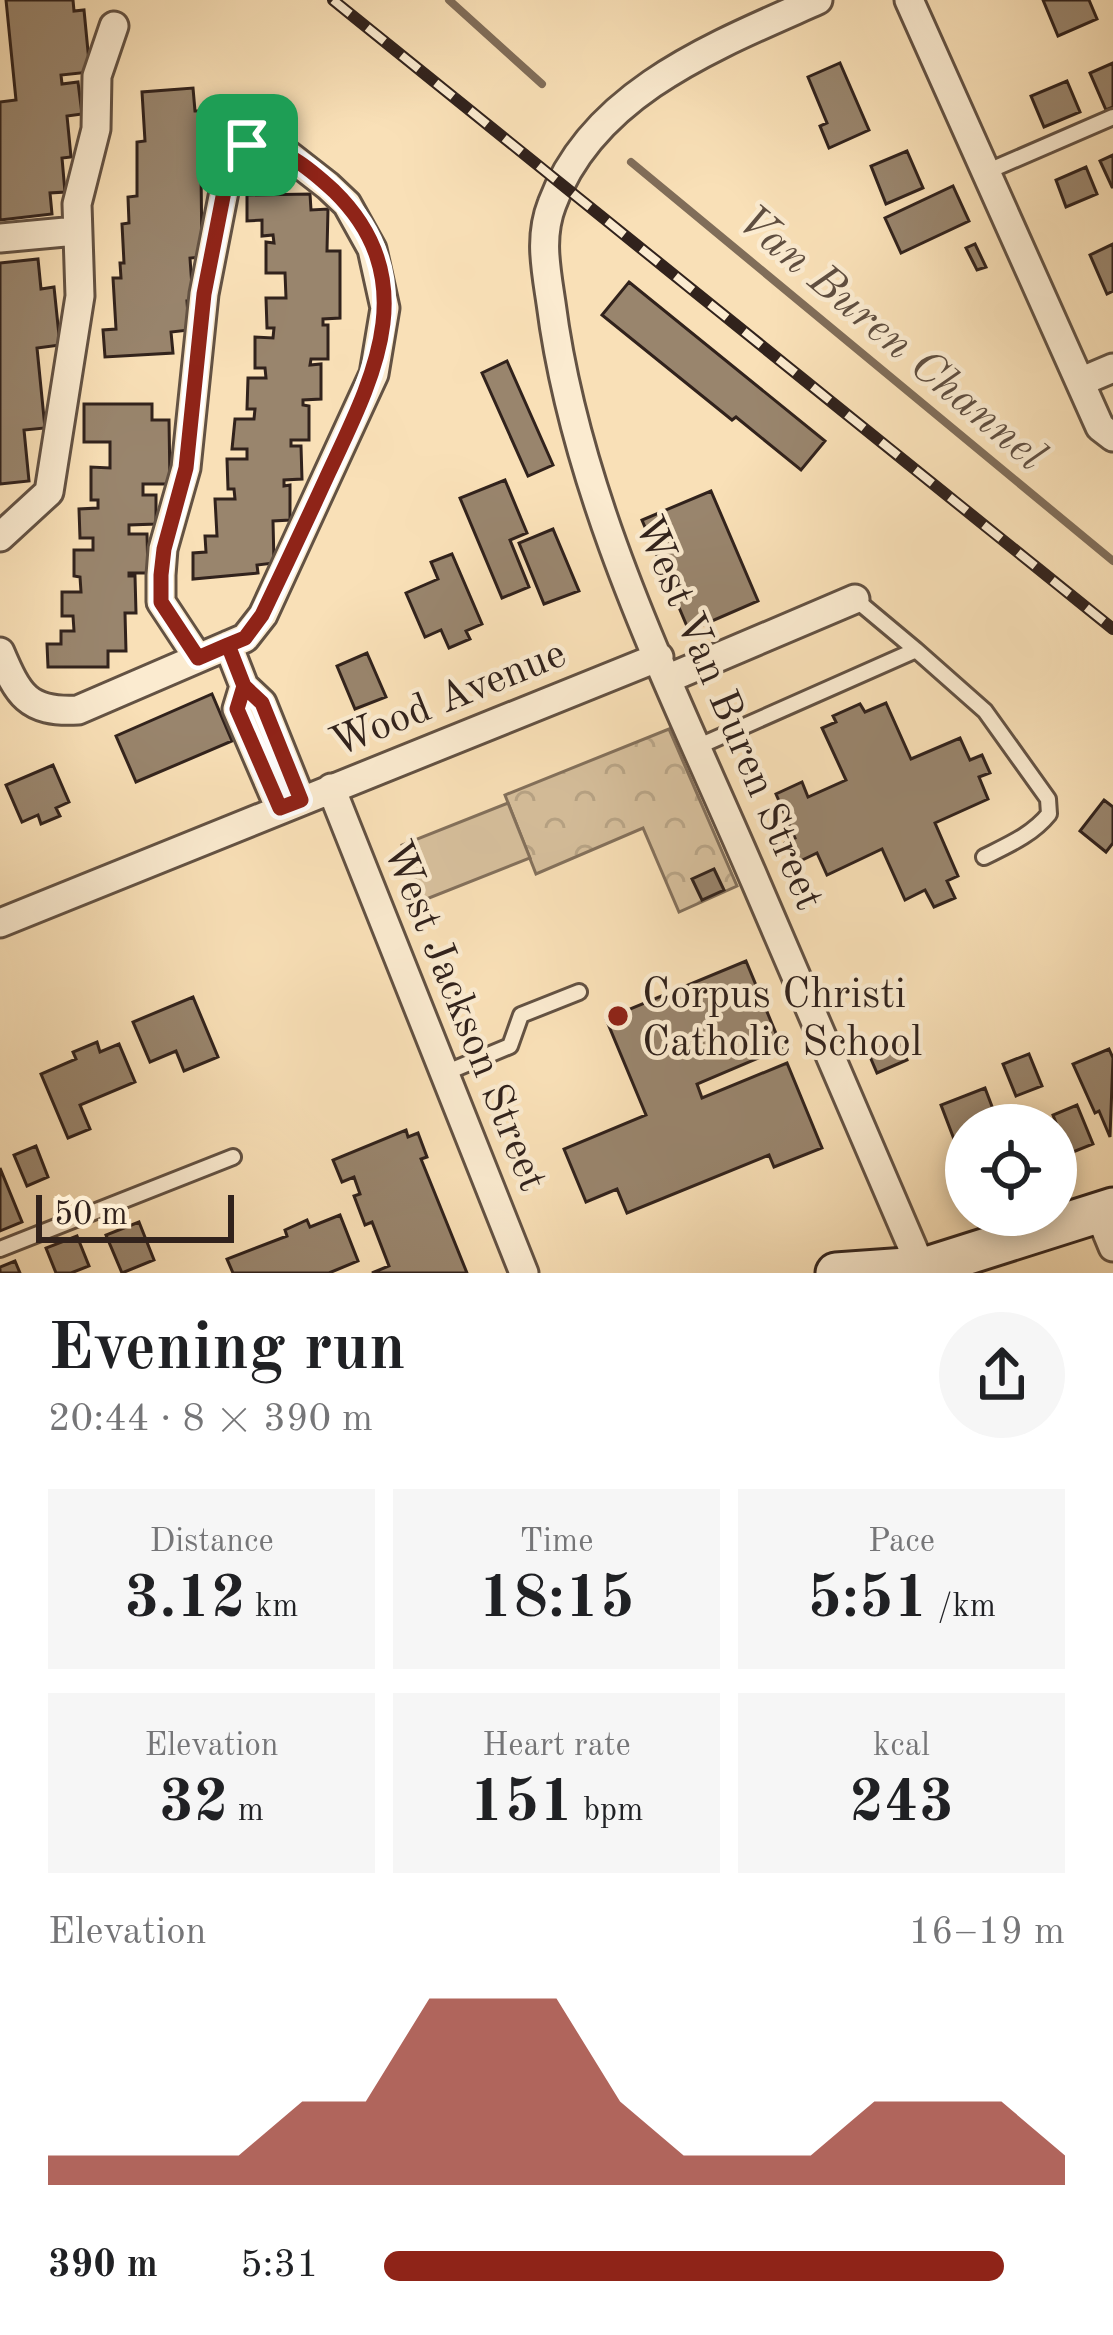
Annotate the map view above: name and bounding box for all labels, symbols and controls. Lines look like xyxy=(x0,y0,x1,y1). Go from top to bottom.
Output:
pin xyxy=(196,94,298,196)
icon: arrive xyxy=(214,112,280,178)
water label: Van Buren Channel xyxy=(728,197,1053,481)
street label: West Van Buren Street xyxy=(625,511,829,916)
street label: Wood Avenue xyxy=(325,633,572,766)
street label: West Jackson Street xyxy=(374,836,553,1197)
place label: Corpus Christi Catholic School xyxy=(642,975,922,1065)
marker: Corpus Christi Catholic School xyxy=(605,1003,631,1029)
map controls xyxy=(945,1104,1077,1236)
button: locate xyxy=(945,1104,1077,1236)
scale bar xyxy=(36,1189,234,1242)
text: 50 m xyxy=(54,1199,128,1232)
button: share xyxy=(939,1312,1065,1438)
text: Evening run xyxy=(48,1318,406,1384)
text: 20:44 · 8 × 390 m xyxy=(48,1400,373,1439)
text: Distance xyxy=(149,1526,274,1559)
text: Time xyxy=(520,1526,593,1559)
text: Pace xyxy=(868,1526,935,1559)
text: 3.12 xyxy=(125,1570,246,1630)
text: 18:15 xyxy=(479,1570,635,1630)
text: 5:51 xyxy=(807,1570,928,1630)
text: km xyxy=(246,1591,298,1624)
text: /km xyxy=(928,1591,996,1624)
text: Elevation xyxy=(144,1730,279,1763)
text: Heart rate xyxy=(482,1730,631,1763)
text: kcal xyxy=(873,1730,930,1763)
text: 32 xyxy=(159,1774,229,1834)
text: 151 xyxy=(470,1774,574,1834)
text: 243 xyxy=(849,1774,954,1834)
text: m xyxy=(229,1795,264,1828)
text: bpm xyxy=(574,1795,643,1828)
text: Elevation xyxy=(48,1913,207,1952)
text: 16–19 m xyxy=(908,1913,1065,1952)
text: 390 m xyxy=(48,2246,158,2285)
text: 5:31 xyxy=(240,2246,319,2285)

